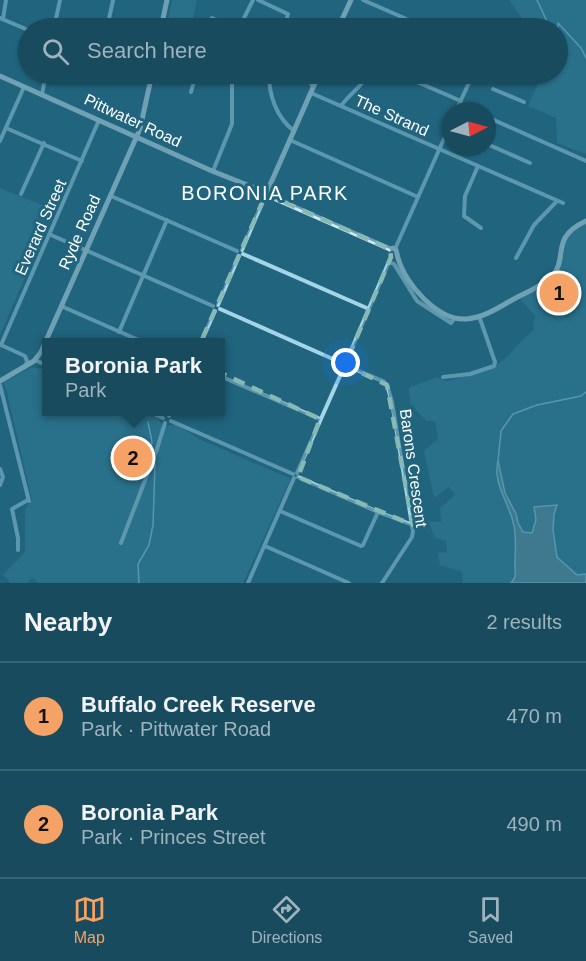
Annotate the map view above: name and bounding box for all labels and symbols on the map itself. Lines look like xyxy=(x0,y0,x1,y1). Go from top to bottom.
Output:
street label: Pittwater Road xyxy=(82,91,184,150)
street label: The Strand xyxy=(352,92,431,139)
north arrow xyxy=(442,102,496,156)
street label: Everard Street xyxy=(12,176,69,278)
district label: BORONIA PARK xyxy=(181,182,349,204)
street label: Ryde Road xyxy=(55,192,104,272)
pin: 1 xyxy=(540,270,578,316)
your location xyxy=(331,348,360,377)
street label: Barons Crescent xyxy=(397,408,430,529)
pin: 2 xyxy=(114,436,152,480)

